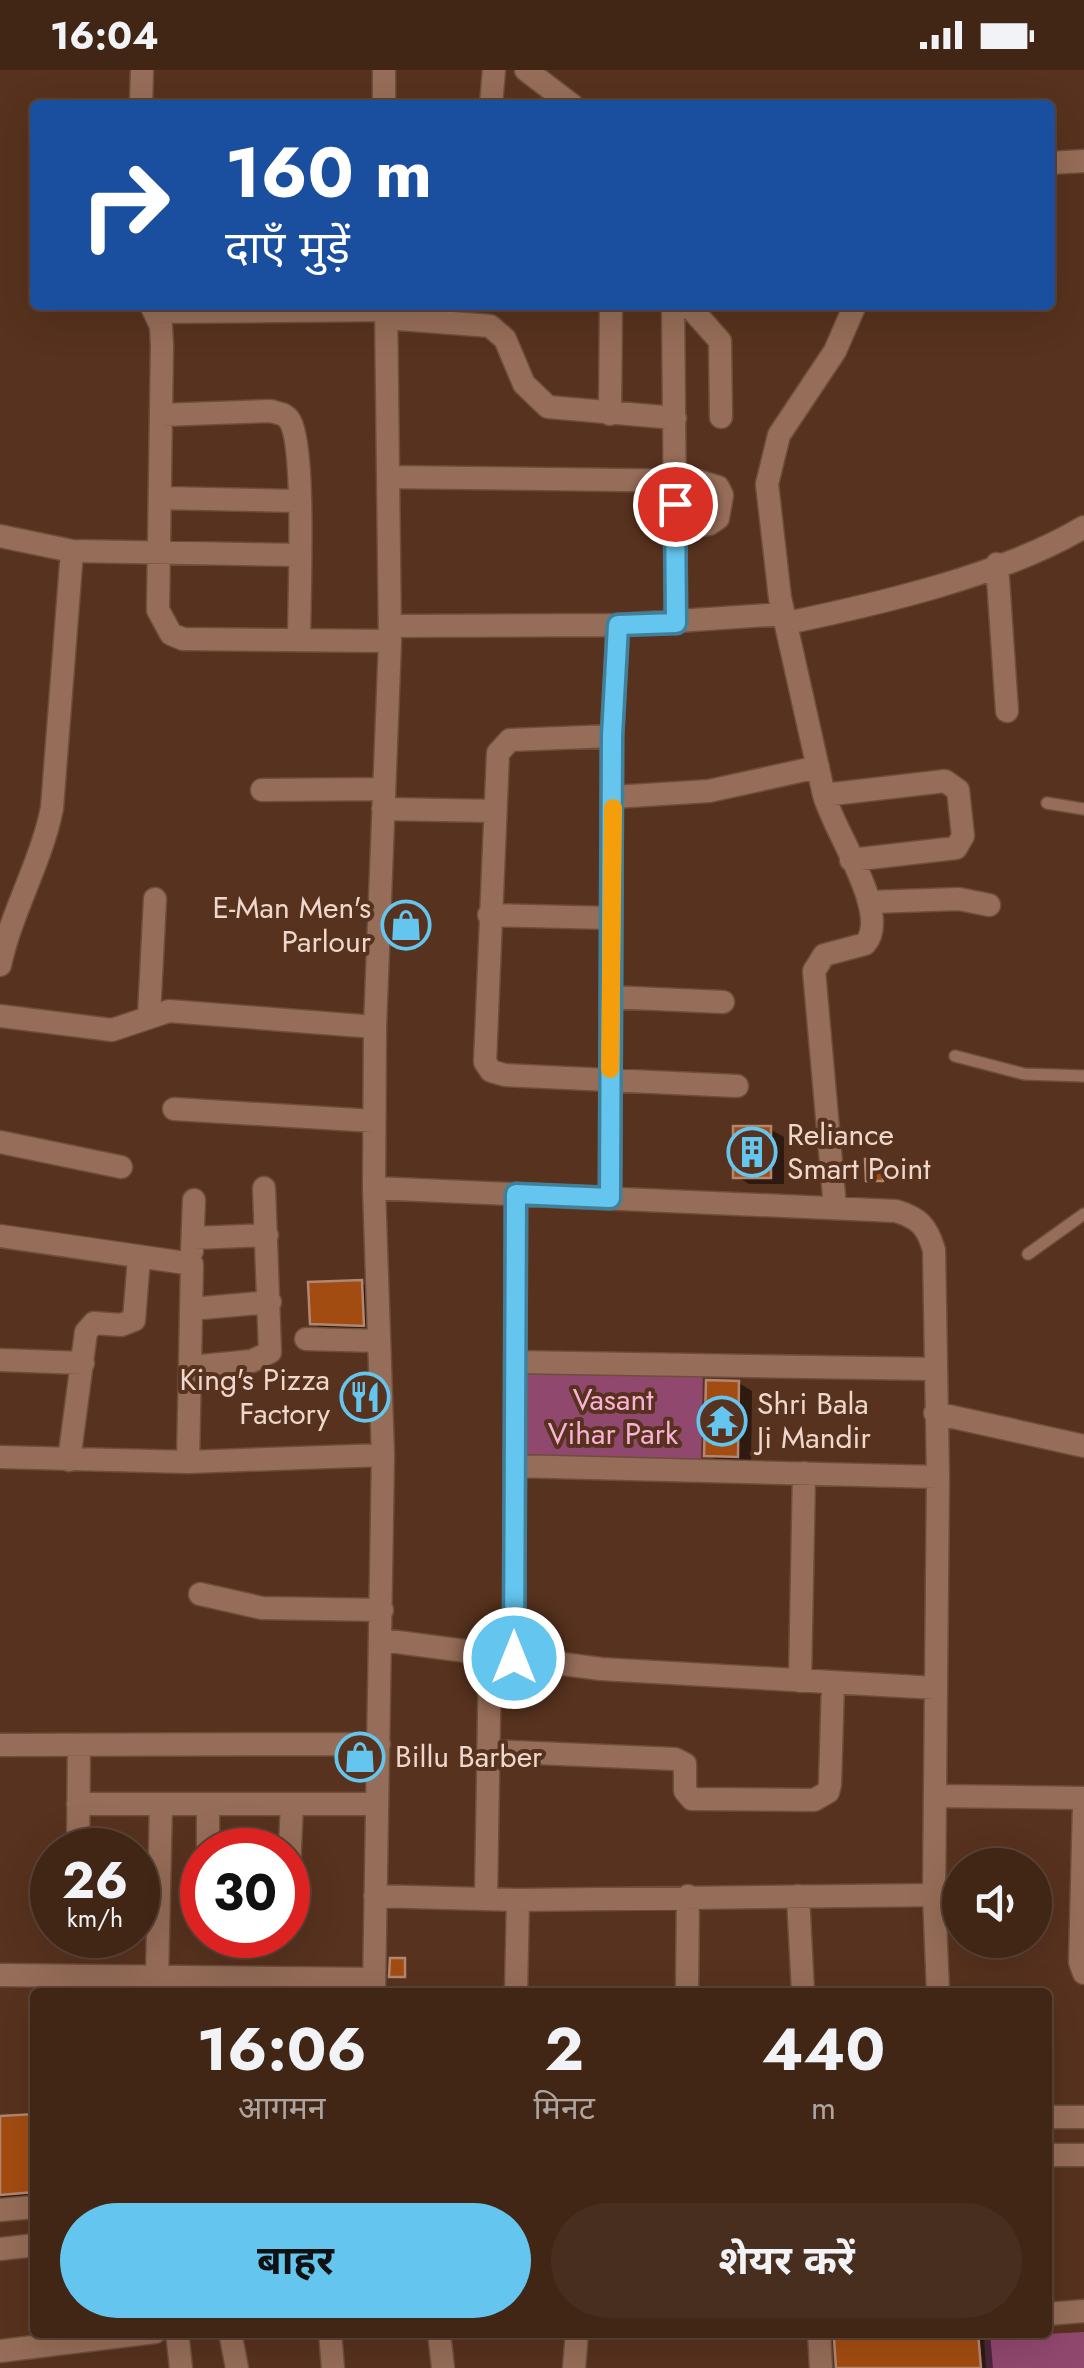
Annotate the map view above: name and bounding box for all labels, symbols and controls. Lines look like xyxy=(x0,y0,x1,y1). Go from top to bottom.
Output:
text: 16:04 xyxy=(50,8,159,63)
text: 160 m xyxy=(225,122,432,223)
icon: right xyxy=(60,140,190,270)
text: दाएँ मुड़ें xyxy=(225,215,350,280)
pin xyxy=(633,462,718,547)
icon: arrive xyxy=(648,477,703,532)
place label: E-Man Men's Parlour xyxy=(212,886,372,963)
shop icon: E-Man Men's Parlour xyxy=(380,899,432,951)
place label: Reliance Smart Point xyxy=(787,1113,931,1190)
building icon: Reliance Smart Point xyxy=(726,1126,778,1178)
place label: King's Pizza Factory xyxy=(179,1358,331,1435)
restaurant icon: King's Pizza Factory xyxy=(339,1371,391,1423)
park label: Vasant Vihar Park xyxy=(548,1378,679,1455)
place label: Shri Bala Ji Mandir xyxy=(753,1382,871,1459)
temple icon: Shri Bala Ji Mandir xyxy=(696,1395,748,1447)
position arrow xyxy=(462,1606,566,1710)
shop icon: Billu Barber xyxy=(334,1731,386,1783)
place label: Billu Barber xyxy=(395,1735,543,1778)
speed limit sign: 30 xyxy=(180,1828,310,1958)
text: 26 xyxy=(62,1844,128,1917)
map controls xyxy=(942,1848,1052,1958)
button: sound xyxy=(942,1848,1052,1958)
text: km/h xyxy=(67,1900,123,1936)
text: 16:06 xyxy=(197,2006,367,2093)
text: 2 xyxy=(545,2006,584,2093)
text: 440 xyxy=(762,2006,885,2093)
text: आगमन xyxy=(238,2085,326,2131)
text: मिनट xyxy=(534,2085,595,2131)
text: m xyxy=(811,2085,836,2131)
button: बाहर xyxy=(60,2203,531,2318)
button: शेयर करें xyxy=(551,2203,1022,2318)

